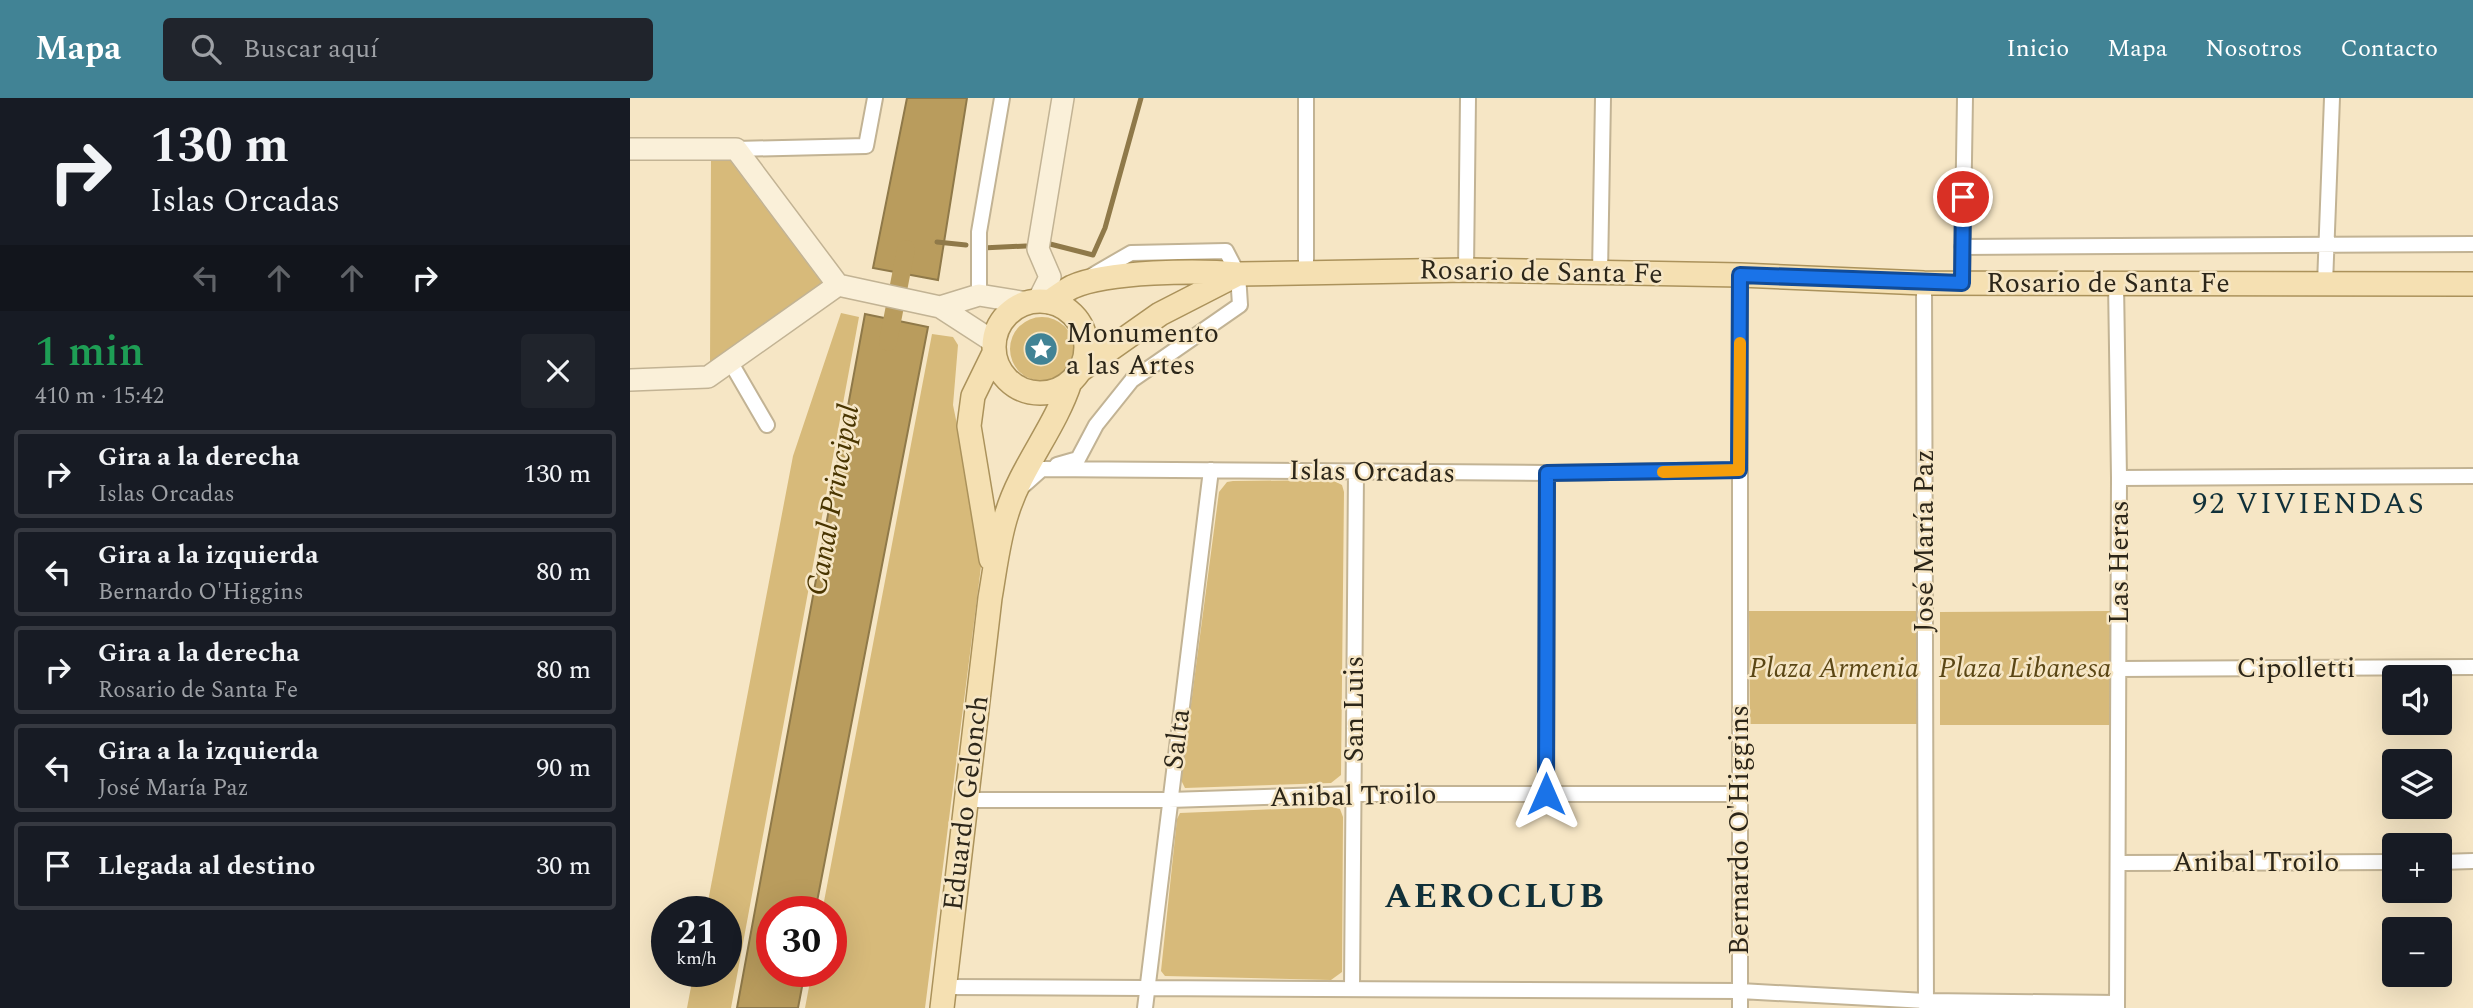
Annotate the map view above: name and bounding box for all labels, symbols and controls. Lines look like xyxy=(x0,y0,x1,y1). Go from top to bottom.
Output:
search box xyxy=(163,18,653,81)
text: Mapa xyxy=(35,24,121,74)
text: Buscar aquí xyxy=(243,29,378,69)
icon: search xyxy=(187,30,225,68)
text: Inicio xyxy=(2006,31,2069,67)
text: Mapa xyxy=(2107,31,2167,67)
text: Nosotros xyxy=(2205,31,2302,67)
text: Contacto xyxy=(2340,31,2438,67)
text: 130 m xyxy=(150,109,289,184)
icon: right xyxy=(35,126,126,217)
pin xyxy=(1933,167,1993,227)
text: Islas Orcadas xyxy=(150,177,340,226)
icon: arrive xyxy=(1944,178,1982,216)
street label: Rosario de Santa Fe xyxy=(1419,248,1663,296)
icon: left xyxy=(187,259,225,297)
icon: ahead xyxy=(260,259,298,297)
icon: ahead xyxy=(333,259,371,297)
icon: right xyxy=(406,259,444,297)
street label: Rosario de Santa Fe xyxy=(1986,262,2230,305)
place label: Monumento a las Artes xyxy=(1066,312,1219,387)
text: 1 min xyxy=(35,321,144,384)
place icon: Monumento a las Artes xyxy=(1022,330,1060,368)
button: close xyxy=(521,334,595,408)
text: 410 m · 15:42 xyxy=(35,379,164,414)
water label: Canal Principal xyxy=(794,400,872,599)
text: Gira a la derecha xyxy=(98,437,300,477)
street label: Islas Orcadas xyxy=(1288,449,1456,495)
street label: José María Paz xyxy=(1903,449,1946,633)
text: 130 m xyxy=(523,454,591,494)
icon: right xyxy=(39,455,77,493)
text: Islas Orcadas xyxy=(98,477,235,512)
district label: 92 VIVIENDAS xyxy=(2192,481,2426,527)
street label: Las Heras xyxy=(2098,500,2141,624)
text: Gira a la izquierda xyxy=(98,535,319,575)
text: 80 m xyxy=(536,552,591,592)
icon: left xyxy=(39,553,77,591)
text: Bernardo O'Higgins xyxy=(98,575,304,610)
text: Gira a la derecha xyxy=(98,633,300,673)
park label: Plaza Armenia xyxy=(1749,647,1919,690)
park label: Plaza Libanesa xyxy=(1938,647,2112,690)
street label: Cipolletti xyxy=(2237,647,2355,690)
text: 80 m xyxy=(536,650,591,690)
icon: right xyxy=(39,651,77,689)
street label: San Luis xyxy=(1333,656,1376,762)
map controls xyxy=(2382,665,2452,987)
button: sound xyxy=(2382,665,2452,735)
text: Rosario de Santa Fe xyxy=(98,673,298,708)
street label: Eduardo Gelonch xyxy=(931,693,1001,913)
street label: Bernardo O'Higgins xyxy=(1718,705,1761,955)
street label: Salta xyxy=(1152,706,1202,772)
text: Gira a la izquierda xyxy=(98,731,319,771)
text: 90 m xyxy=(536,748,591,788)
icon: left xyxy=(39,749,77,787)
button: layers xyxy=(2382,749,2452,819)
position arrow xyxy=(1509,757,1583,831)
text: José María Paz xyxy=(98,771,249,806)
street label: Anibal Troilo xyxy=(1269,773,1437,819)
button: + xyxy=(2382,833,2452,903)
street label: Anibal Troilo xyxy=(2173,841,2339,884)
text: Llegada al destino xyxy=(98,846,315,886)
text: 30 m xyxy=(536,846,591,886)
icon: arrive xyxy=(39,847,77,885)
district label: AEROCLUB xyxy=(1384,870,1606,923)
speed limit sign: 30 xyxy=(756,896,847,987)
text: 21 xyxy=(677,906,716,959)
button: − xyxy=(2382,917,2452,987)
text: km/h xyxy=(676,945,717,972)

